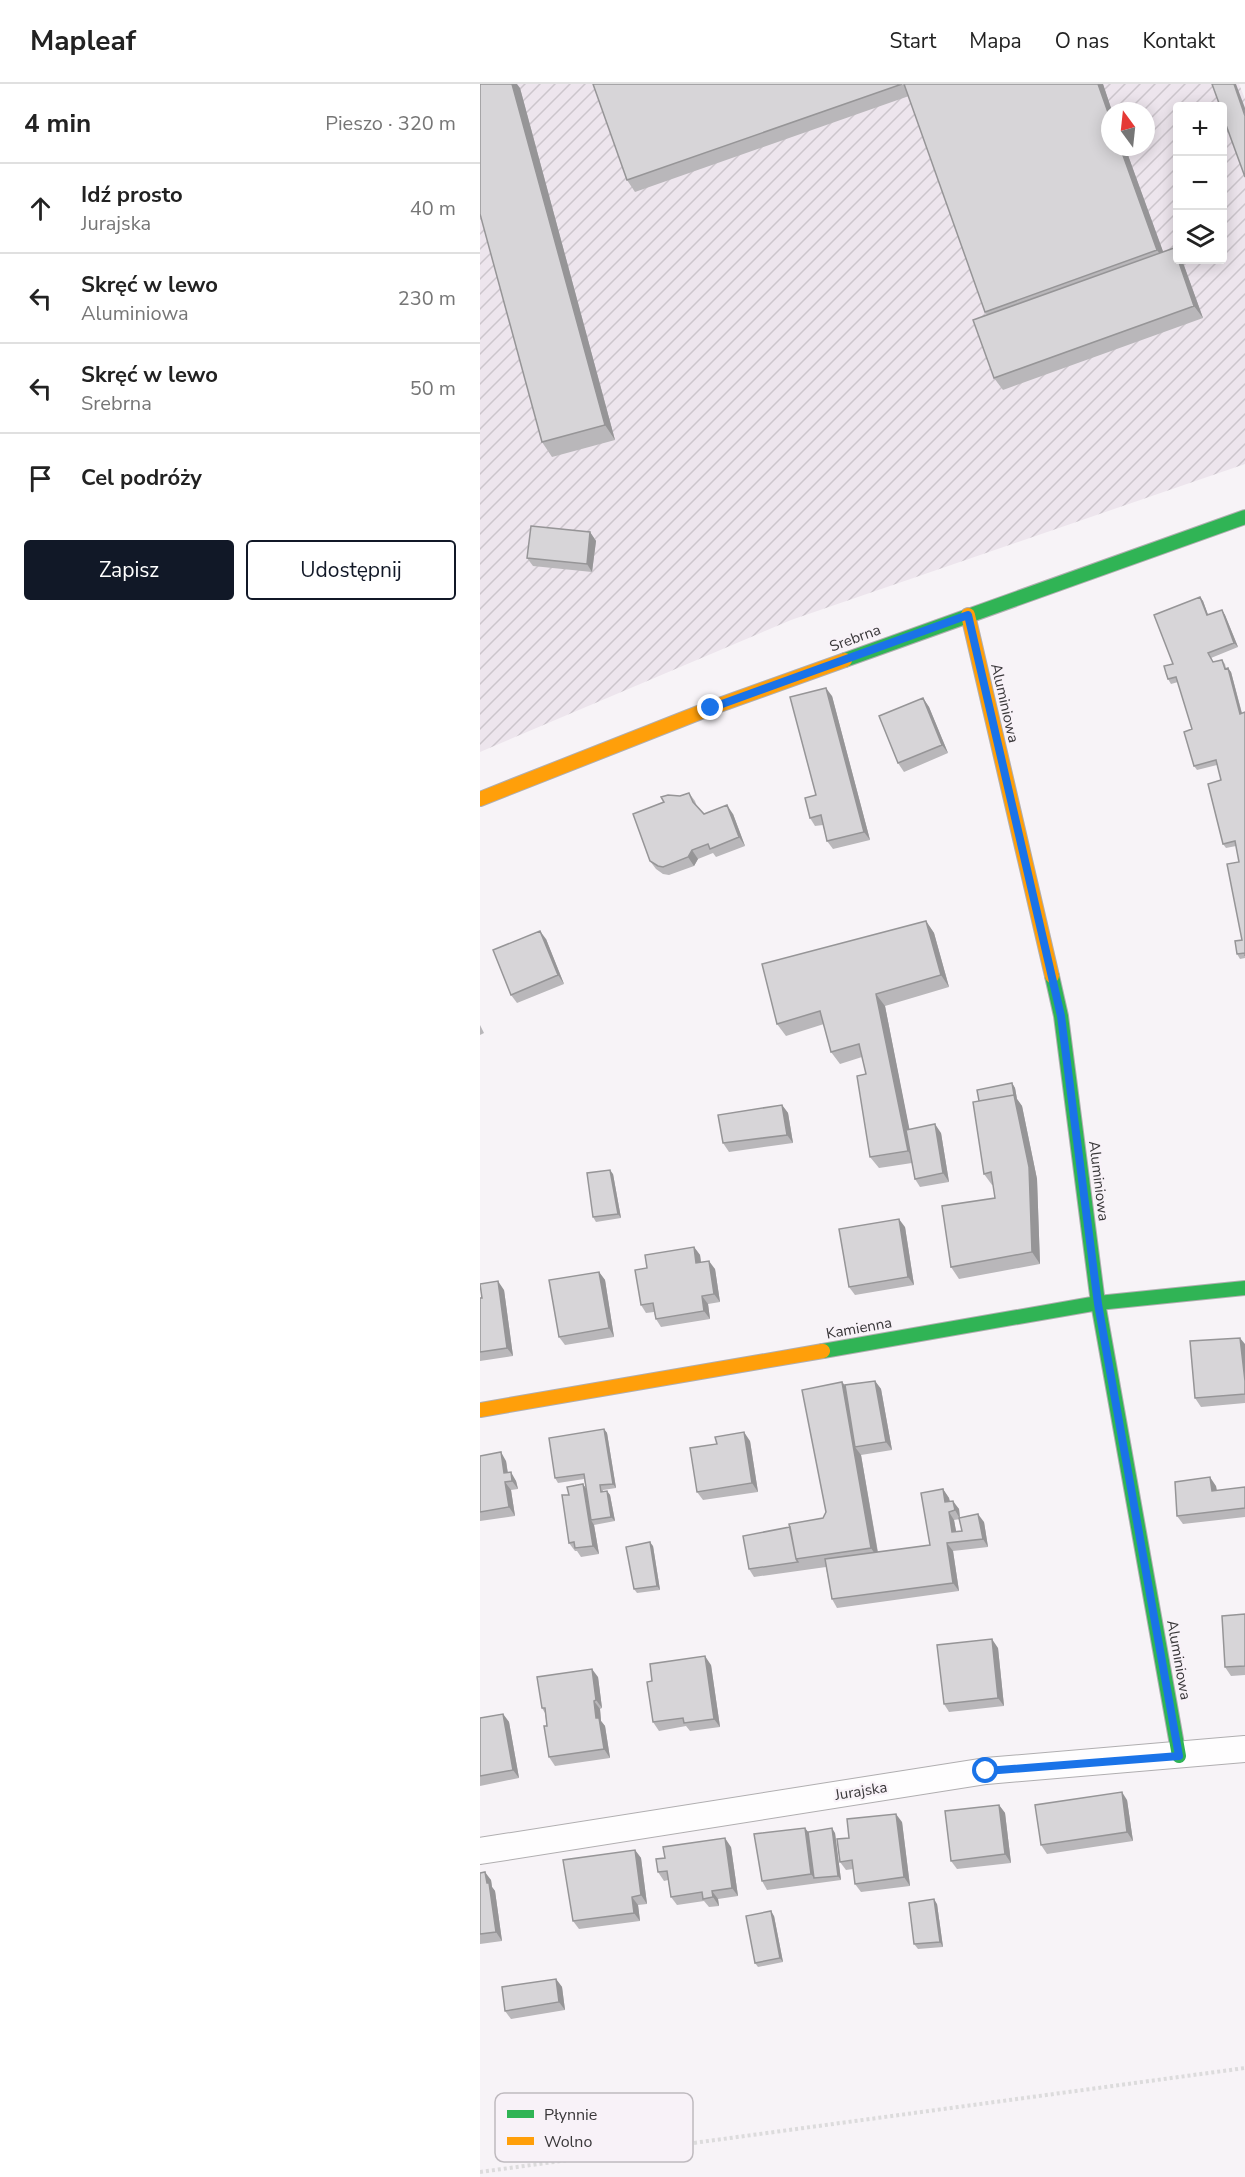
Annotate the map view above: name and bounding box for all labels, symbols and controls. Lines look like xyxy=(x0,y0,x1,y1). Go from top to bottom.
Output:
text: Mapleaf xyxy=(30,22,136,60)
text: Start xyxy=(890,27,936,55)
text: Mapa xyxy=(969,27,1022,55)
text: O nas xyxy=(1055,27,1109,55)
text: Kontakt xyxy=(1142,27,1215,55)
north arrow xyxy=(1101,102,1155,156)
map controls xyxy=(1173,102,1227,264)
button: + xyxy=(1173,102,1227,156)
text: 4 min xyxy=(24,106,91,141)
text: Pieszo · 320 m xyxy=(325,110,456,137)
button: − xyxy=(1173,156,1227,210)
text: Idź prosto xyxy=(81,180,183,210)
icon: ahead xyxy=(24,192,57,225)
text: 40 m xyxy=(410,195,456,222)
text: Jurajska xyxy=(81,210,151,237)
button: layers xyxy=(1173,210,1227,264)
text: Skręć w lewo xyxy=(81,270,218,300)
icon: left xyxy=(24,282,57,315)
text: 230 m xyxy=(398,285,456,312)
text: Aluminiowa xyxy=(81,300,189,327)
text: Skręć w lewo xyxy=(81,360,218,390)
icon: left xyxy=(24,372,57,405)
text: 50 m xyxy=(410,375,456,402)
text: Srebrna xyxy=(81,390,152,417)
icon: arrive xyxy=(24,462,57,495)
text: Cel podróży xyxy=(81,463,202,493)
button: Zapisz xyxy=(24,540,234,600)
button: Udostępnij xyxy=(246,540,456,600)
street label: Srebrna xyxy=(827,620,883,656)
street label: Aluminiowa xyxy=(986,661,1024,745)
route end xyxy=(697,694,723,720)
street label: Aluminiowa xyxy=(1084,1140,1114,1222)
street label: Kamienna xyxy=(824,1312,894,1344)
street label: Aluminiowa xyxy=(1162,1618,1196,1702)
route start xyxy=(972,1757,998,1783)
street label: Jurajska xyxy=(832,1777,889,1805)
legend xyxy=(495,2093,693,2162)
text: Płynnie xyxy=(544,2104,597,2126)
text: Wolno xyxy=(544,2131,592,2153)

